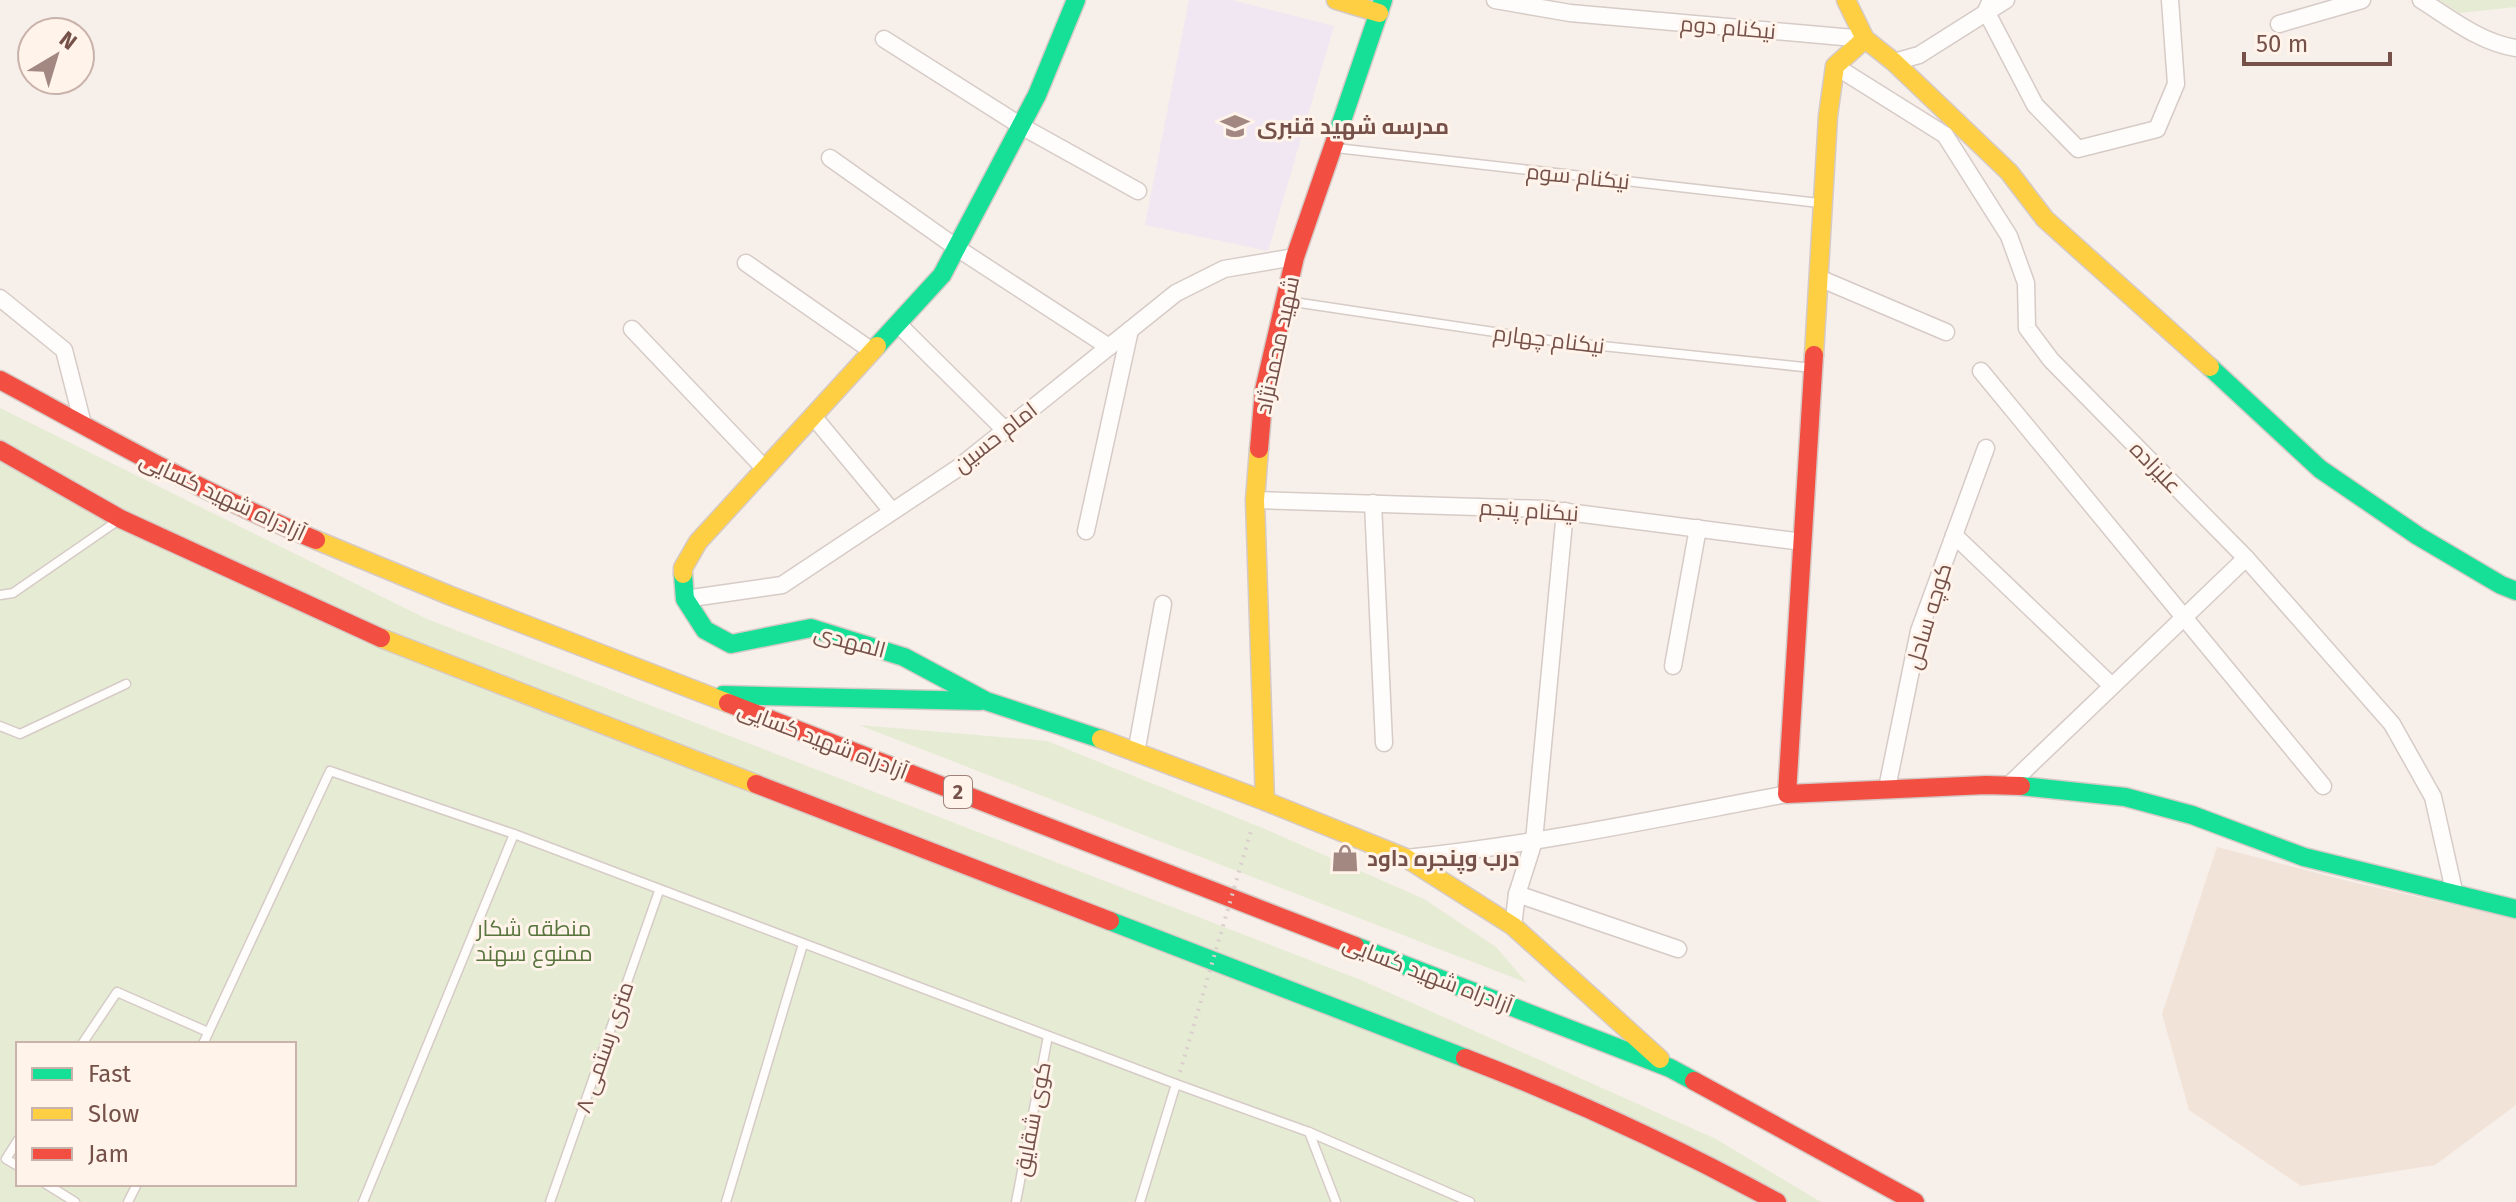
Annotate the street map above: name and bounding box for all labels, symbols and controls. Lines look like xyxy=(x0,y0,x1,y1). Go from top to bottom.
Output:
street label: نیکنام دوم xyxy=(1679,10,1777,47)
north arrow xyxy=(16,16,96,96)
scale bar xyxy=(2244,16,2390,66)
text: N xyxy=(54,26,82,56)
text: 50 m xyxy=(2256,30,2308,58)
school or university icon: مدرسه شهید قنبری xyxy=(1220,111,1250,141)
place label: مدرسه شهید قنبری xyxy=(1257,113,1449,140)
street label: نیکنام سوم xyxy=(1525,158,1631,197)
street label: شهید محمدنژاد xyxy=(1250,274,1305,416)
street label: نیکنام چهارم xyxy=(1491,319,1606,362)
street label: امام حسین xyxy=(948,396,1044,480)
street label: علیزاده xyxy=(2124,436,2187,499)
street label: آزادراه شهید کسایی xyxy=(136,446,310,547)
street label: نیکنام پنجم xyxy=(1478,494,1580,529)
street label: کوچه ساحل xyxy=(1900,560,1958,673)
street label: المهدی xyxy=(811,619,889,664)
street label: آزادراه شهید کسایی xyxy=(734,696,912,785)
road number: 2 xyxy=(944,776,972,808)
shop icon: درب وپنجره داود xyxy=(1330,843,1360,873)
place label: درب وپنجره داود xyxy=(1367,845,1519,874)
park label: منطقه شکار ممنوع سهند xyxy=(475,915,593,968)
street label: آزادراه شهید کسایی xyxy=(1339,930,1517,1019)
street label: ۸ متری رستمی xyxy=(569,978,640,1116)
legend xyxy=(16,1042,296,1186)
street label: کوی شقایق xyxy=(1008,1059,1057,1179)
text: Fast xyxy=(88,1060,131,1088)
text: Slow xyxy=(88,1100,139,1128)
text: Jam xyxy=(88,1140,129,1168)

